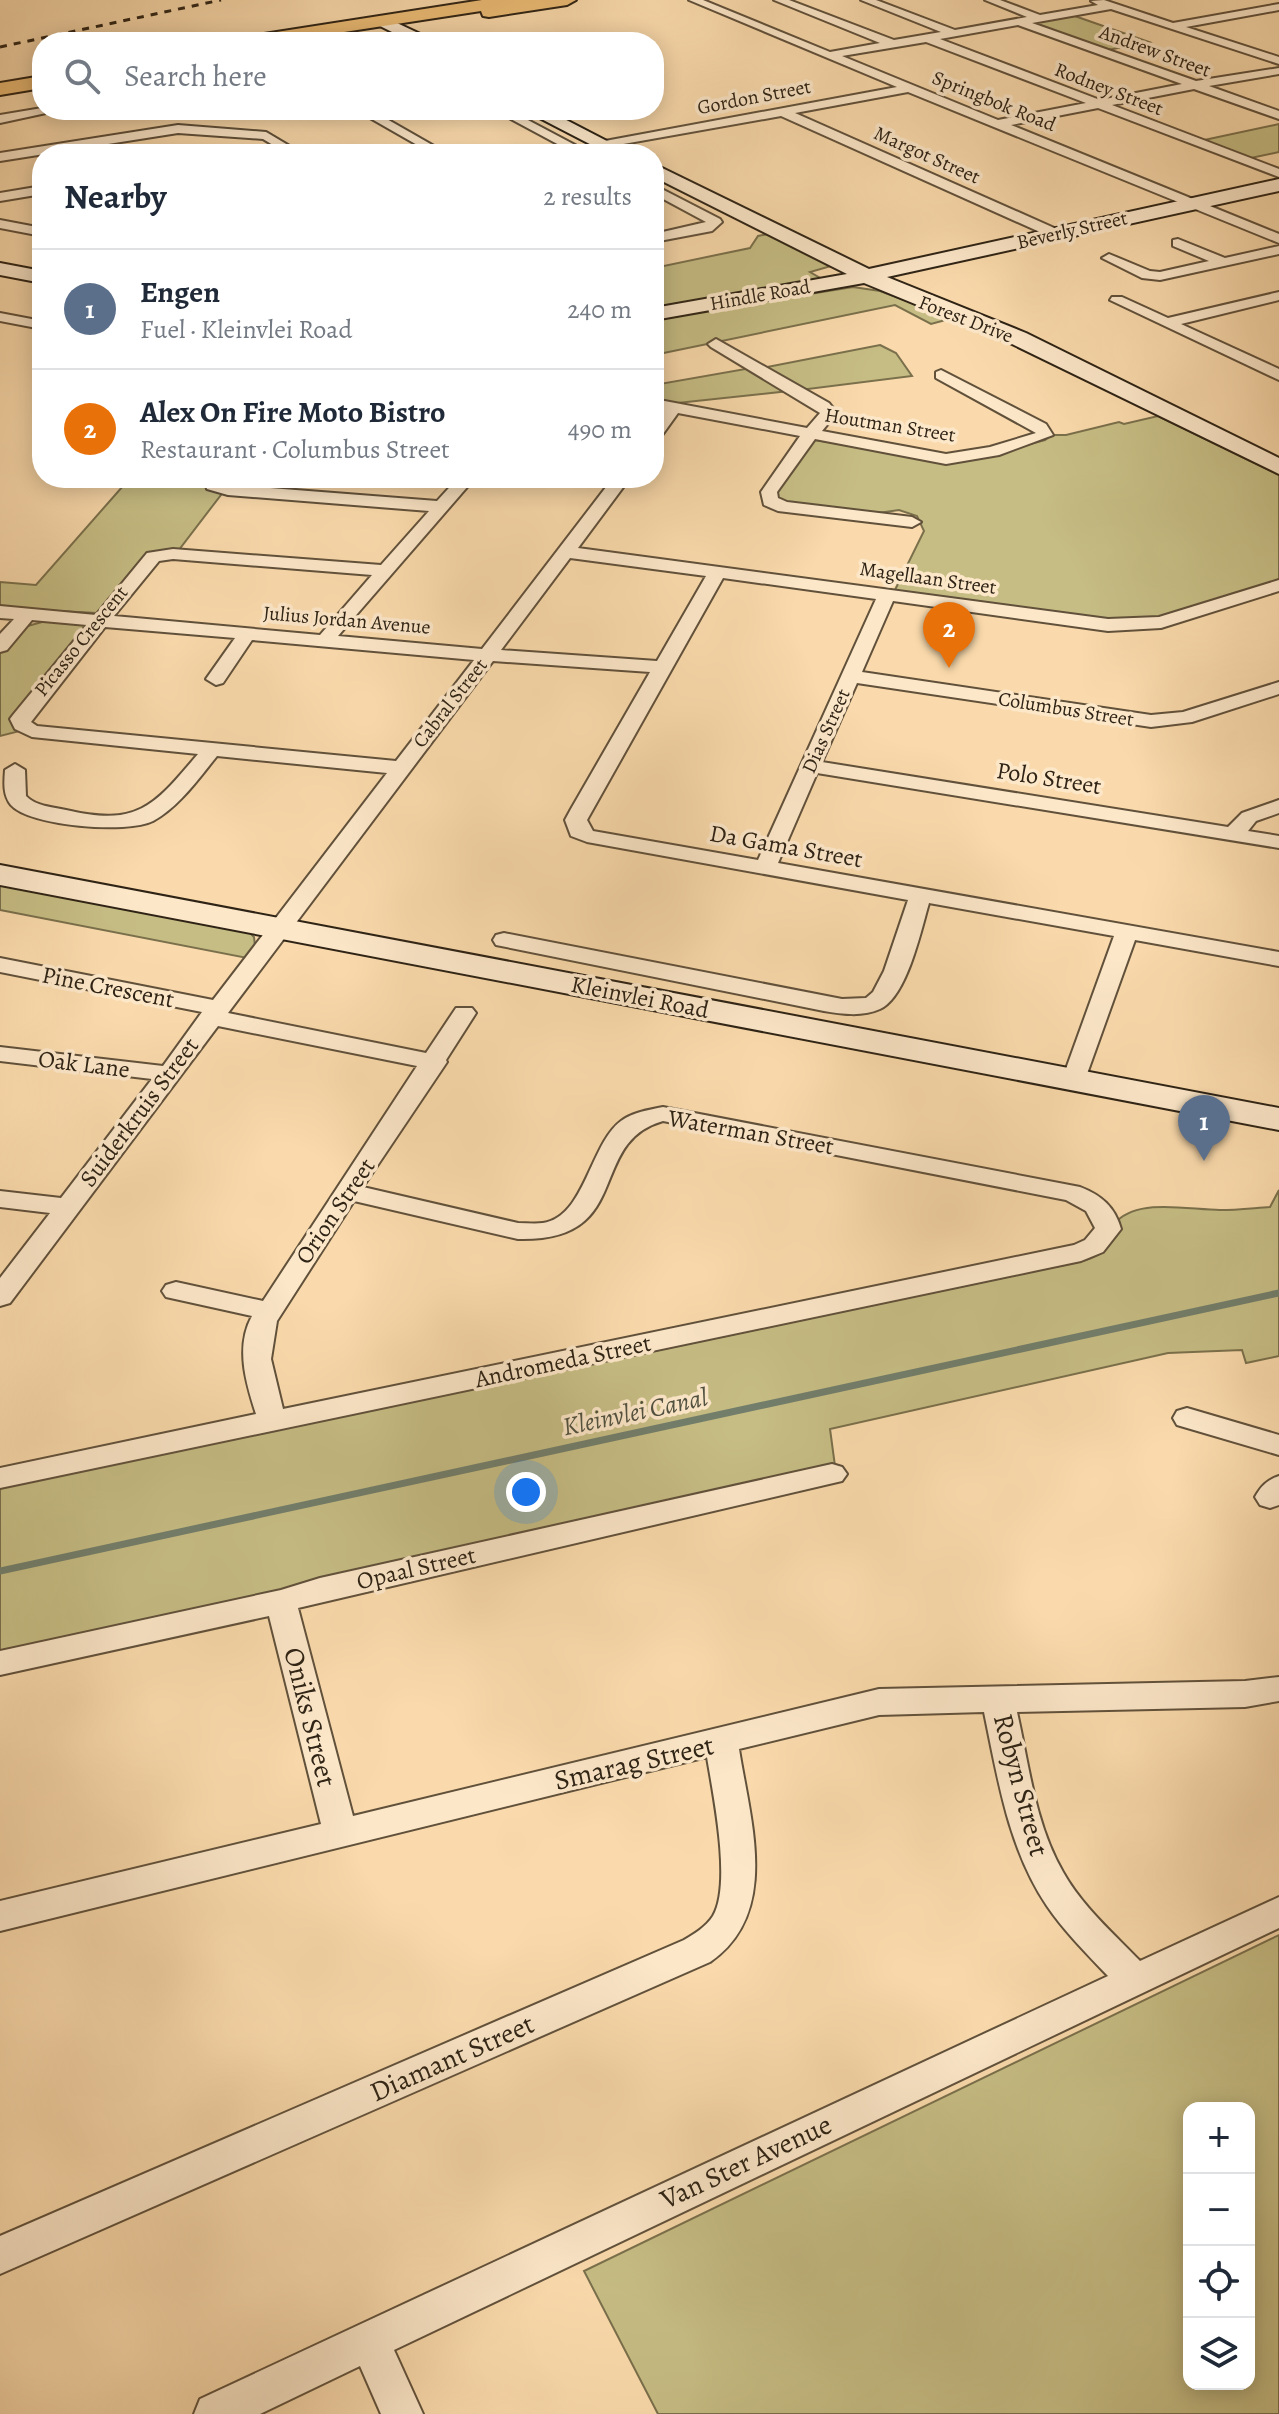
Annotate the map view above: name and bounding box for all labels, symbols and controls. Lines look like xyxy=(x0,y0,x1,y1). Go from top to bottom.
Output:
street label: Andrew Street xyxy=(1095,18,1215,84)
search box xyxy=(32,32,664,120)
icon: search xyxy=(60,54,104,98)
text: Search here xyxy=(124,56,267,96)
street label: Rodney Street xyxy=(1051,56,1168,122)
street label: Springbok Road xyxy=(928,64,1060,138)
street label: Gordon Street xyxy=(695,73,813,121)
street label: Margot Street xyxy=(870,120,985,191)
text: Nearby xyxy=(64,173,167,220)
text: 2 results xyxy=(543,179,632,214)
street label: Beverly Street xyxy=(1014,204,1130,256)
text: Engen xyxy=(140,272,220,312)
street label: Hindle Road xyxy=(708,273,813,317)
street label: Forest Drive xyxy=(915,289,1017,349)
text: 1 xyxy=(85,292,95,327)
text: 240 m xyxy=(567,292,632,327)
text: Fuel · Kleinvlei Road xyxy=(140,312,352,347)
text: Alex On Fire Moto Bistro xyxy=(140,392,446,432)
street label: Houtman Street xyxy=(823,401,958,449)
text: 2 xyxy=(84,412,96,447)
text: 490 m xyxy=(568,412,632,447)
text: Restaurant · Columbus Street xyxy=(140,432,450,467)
street label: Magellaan Street xyxy=(858,555,998,601)
street label: Picasso Crescent xyxy=(28,580,134,702)
street label: Julius Jordan Avenue xyxy=(262,599,432,641)
pin: 2 xyxy=(923,602,975,668)
street label: Cabral Street xyxy=(406,652,494,753)
street label: Dias Street xyxy=(795,684,857,778)
street label: Columbus Street xyxy=(996,685,1136,733)
street label: Polo Street xyxy=(994,754,1104,802)
street label: Da Gama Street xyxy=(707,817,865,875)
street label: Pine Crescent xyxy=(39,959,177,1015)
street label: Kleinvlei Road xyxy=(568,968,712,1026)
street label: Suiderkruis Street xyxy=(72,1031,206,1193)
street label: Oak Lane xyxy=(37,1043,131,1085)
pin: 1 xyxy=(1178,1095,1230,1161)
street label: Waterman Street xyxy=(665,1102,836,1162)
street label: Orion Street xyxy=(288,1152,382,1270)
street label: Andromeda Street xyxy=(471,1327,654,1395)
water label: Kleinvlei Canal xyxy=(559,1379,711,1444)
your location xyxy=(506,1472,546,1512)
street label: Opaal Street xyxy=(353,1539,479,1597)
street label: Oniks Street xyxy=(274,1643,346,1791)
street label: Robyn Street xyxy=(984,1709,1058,1861)
street label: Smarag Street xyxy=(550,1726,718,1800)
street label: Diamant Street xyxy=(364,2005,540,2111)
map controls xyxy=(1183,2102,1255,2390)
button: + xyxy=(1183,2102,1255,2174)
street label: Van Ster Avenue xyxy=(653,2106,838,2219)
button: − xyxy=(1183,2174,1255,2246)
button: locate xyxy=(1183,2246,1255,2318)
button: layers xyxy=(1183,2318,1255,2390)

